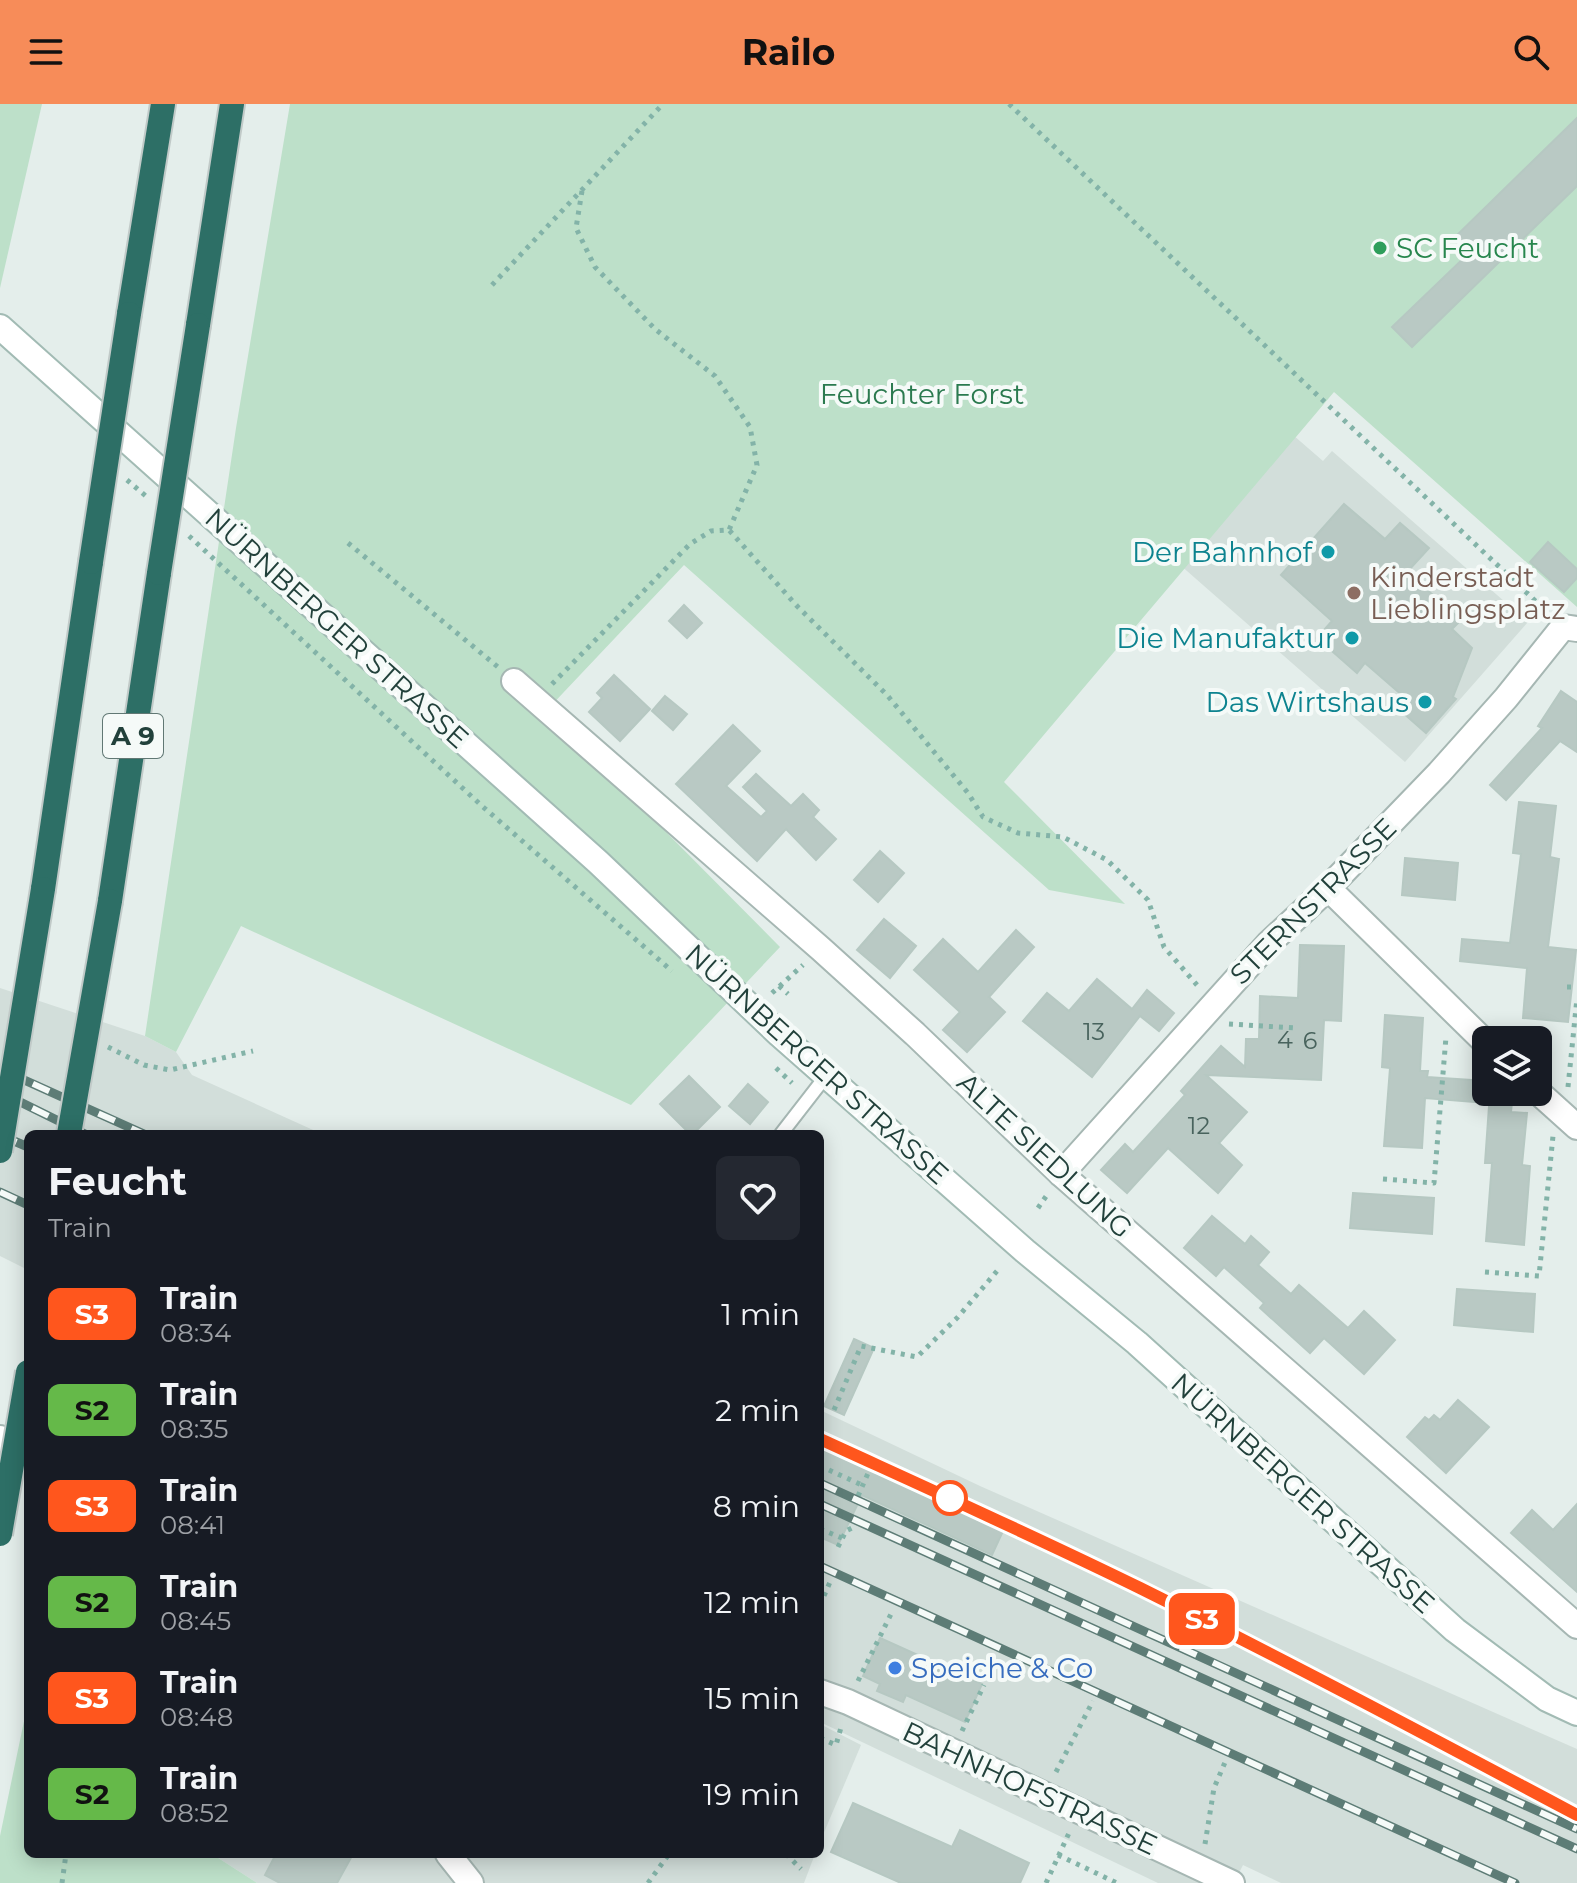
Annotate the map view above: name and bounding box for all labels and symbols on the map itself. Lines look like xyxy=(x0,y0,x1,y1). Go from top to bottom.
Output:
place label: SC Feucht xyxy=(1396,231,1539,265)
marker: SC Feucht xyxy=(1371,239,1389,257)
park label: Feuchter Forst xyxy=(820,377,1024,411)
street label: NÜRNBERGER STRASSE xyxy=(198,501,476,755)
place label: Der Bahnhof xyxy=(1132,535,1313,569)
marker: Der Bahnhof xyxy=(1319,543,1337,561)
place label: Kinderstadt Lieblingsplatz xyxy=(1370,560,1565,626)
marker: Kinderstadt Lieblingsplatz xyxy=(1345,584,1363,602)
place label: Die Manufaktur xyxy=(1116,621,1336,655)
marker: Die Manufaktur xyxy=(1343,629,1361,647)
place label: Das Wirtshaus xyxy=(1206,685,1409,719)
marker: Das Wirtshaus xyxy=(1416,693,1434,711)
road number: A 9 xyxy=(103,714,163,758)
street label: STERNSTRASSE xyxy=(1223,811,1403,991)
street label: NÜRNBERGER STRASSE xyxy=(678,937,956,1191)
house number: 13 xyxy=(1083,1017,1105,1046)
house number: 4 xyxy=(1277,1025,1293,1054)
house number: 6 xyxy=(1303,1026,1317,1055)
street label: ALTE SIEDLUNG xyxy=(950,1065,1140,1245)
house number: 12 xyxy=(1188,1111,1210,1140)
street label: NÜRNBERGER STRASSE xyxy=(1164,1366,1442,1620)
unlabelled marker xyxy=(933,1481,967,1515)
line badge: S3 xyxy=(1166,1593,1238,1645)
place label: Speiche & Co xyxy=(911,1651,1093,1685)
marker: Speiche & Co xyxy=(886,1659,904,1677)
street label: BAHNHOFSTRASSE xyxy=(897,1714,1163,1862)

